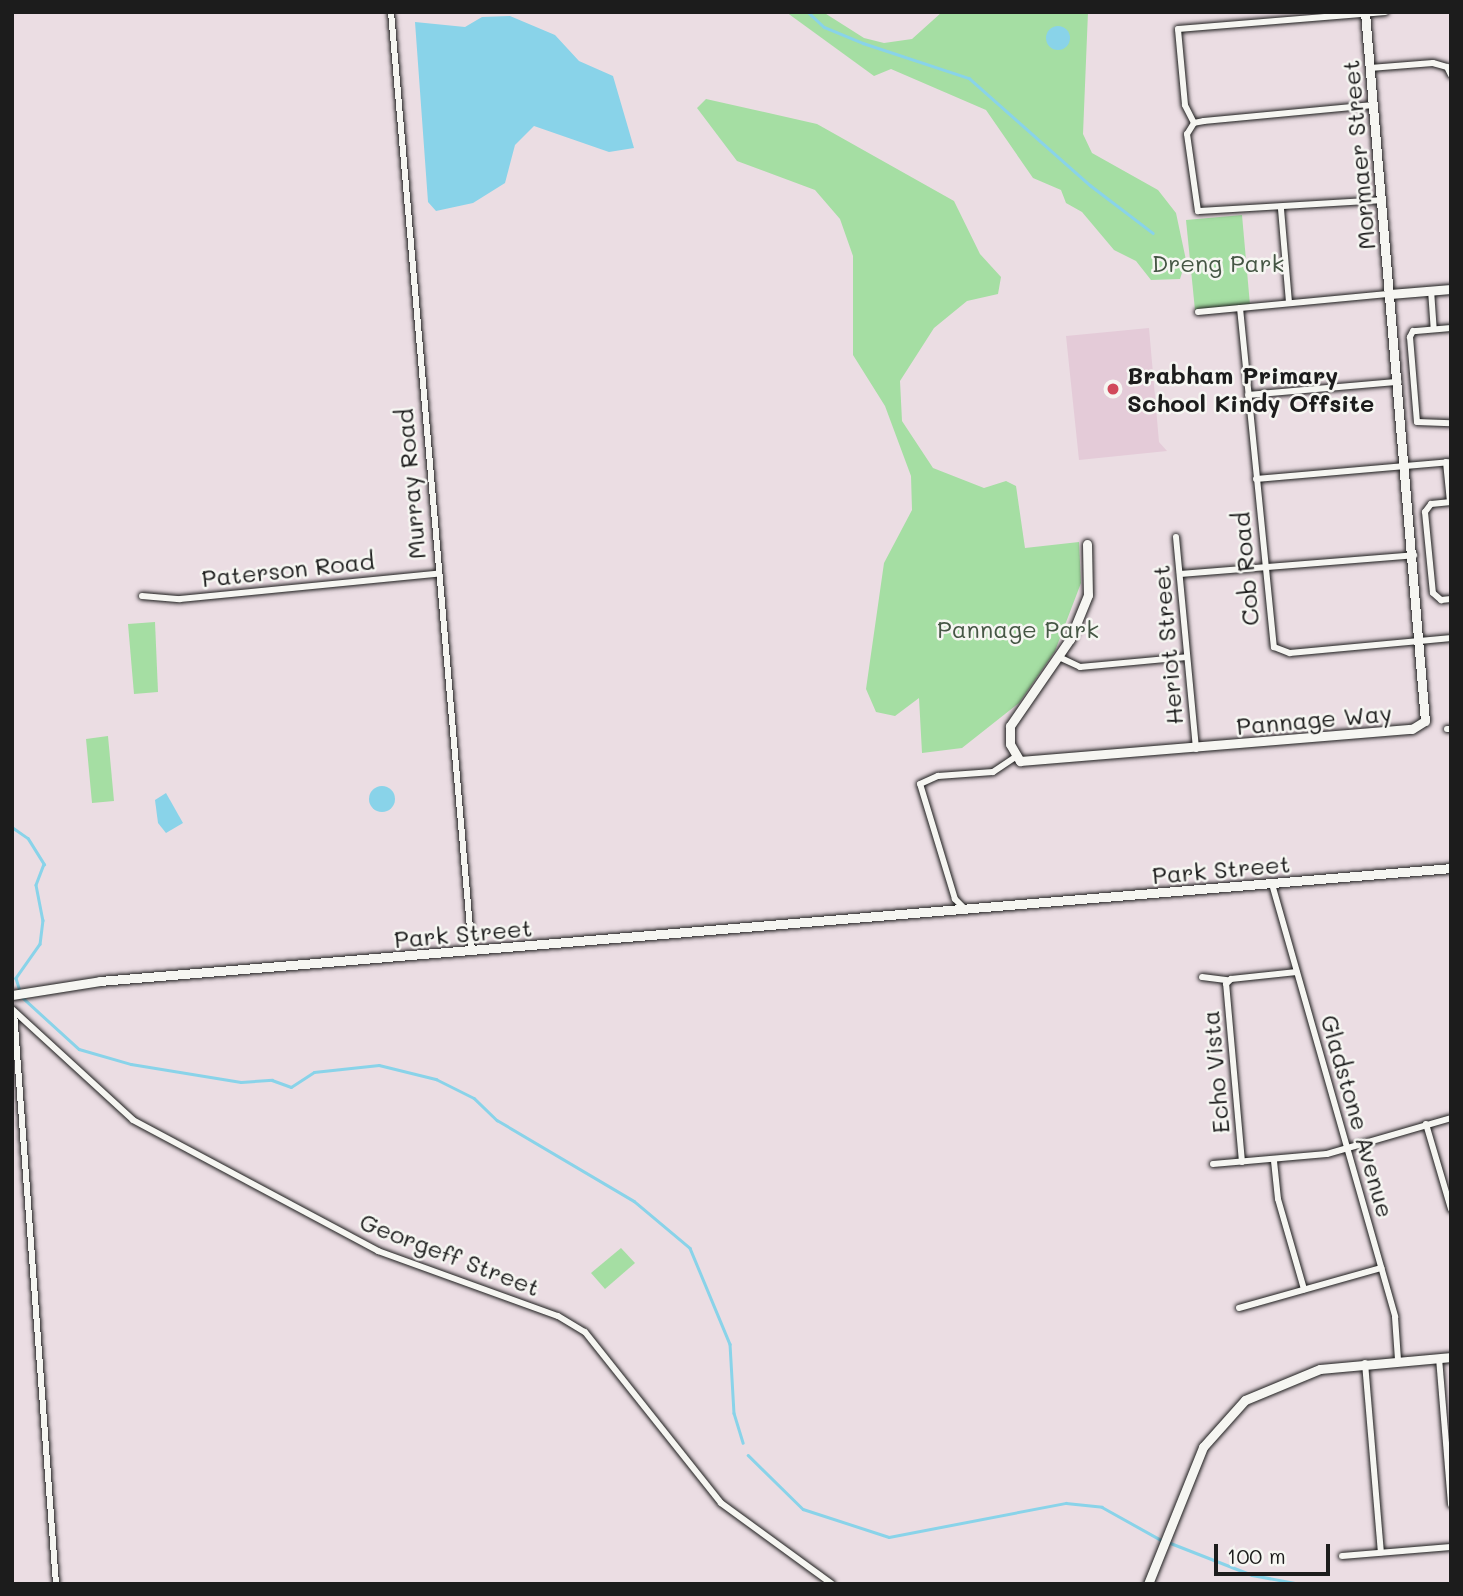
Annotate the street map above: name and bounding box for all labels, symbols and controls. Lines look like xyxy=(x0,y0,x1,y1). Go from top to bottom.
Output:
street label: Mormaer Street xyxy=(1335,59,1381,251)
park label: Dreng Park xyxy=(1152,249,1284,277)
place label: Brabham Primary School Kindy Offsite xyxy=(1127,361,1374,417)
marker: Brabham Primary School Kindy Offsite xyxy=(1105,381,1121,397)
street label: Murray Road xyxy=(389,407,431,561)
street label: Cob Road xyxy=(1226,511,1264,627)
street label: Paterson Road xyxy=(200,546,376,592)
street label: Heriot Street xyxy=(1146,564,1188,726)
park label: Pannage Park xyxy=(937,615,1099,643)
street label: Pannage Way xyxy=(1235,698,1393,740)
street label: Park Street xyxy=(1151,849,1291,889)
street label: Park Street xyxy=(393,913,533,953)
street label: Echo Vista xyxy=(1195,1009,1235,1135)
street label: Gladstone Avenue xyxy=(1315,1011,1401,1221)
street label: Georgeff Street xyxy=(356,1206,544,1302)
scale bar xyxy=(1218,1530,1334,1574)
text: 100 m xyxy=(1227,1542,1286,1569)

